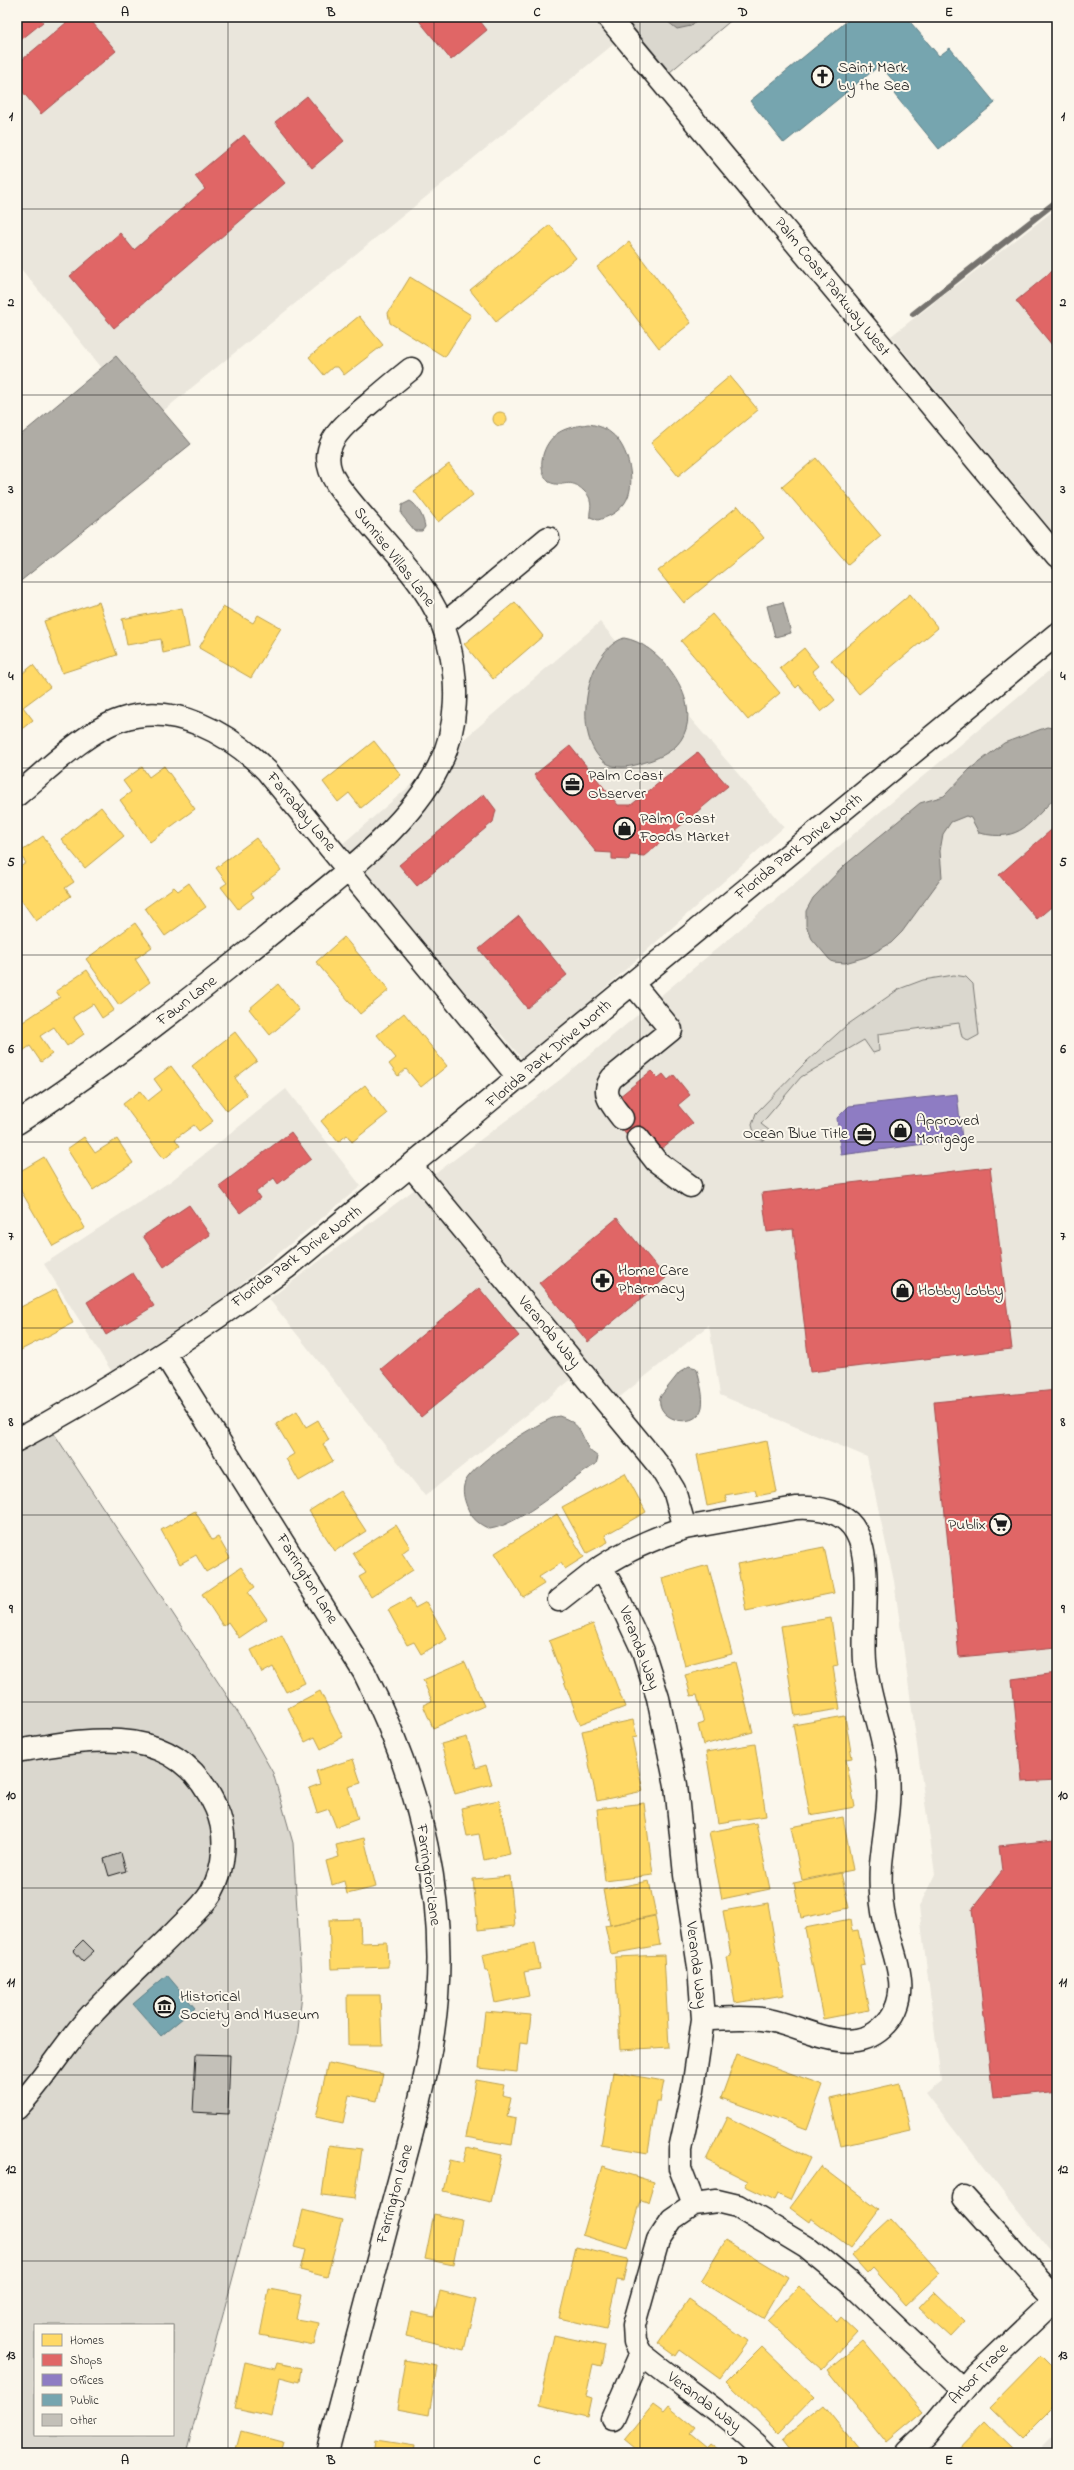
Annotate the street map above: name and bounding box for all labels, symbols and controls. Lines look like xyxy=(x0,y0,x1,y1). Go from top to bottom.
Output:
text: A xyxy=(121,3,129,22)
text: B xyxy=(326,3,336,22)
text: C xyxy=(533,3,541,22)
text: D xyxy=(737,3,748,22)
text: E xyxy=(945,3,953,22)
place label: Saint Mark by the Sea xyxy=(838,56,910,98)
church icon: Saint Mark by the Sea xyxy=(809,64,835,90)
text: 1 xyxy=(9,107,14,126)
text: 1 xyxy=(1061,107,1066,126)
street label: Palm Coast Parkway West xyxy=(768,212,896,362)
text: 2 xyxy=(7,293,15,312)
text: 2 xyxy=(1059,293,1067,312)
text: 3 xyxy=(7,480,14,499)
text: 3 xyxy=(1059,480,1066,499)
street label: Sunrise Villas Lane xyxy=(347,502,441,613)
text: 4 xyxy=(7,667,14,686)
text: 4 xyxy=(1059,667,1066,686)
place label: Palm Coast Observer xyxy=(588,764,664,806)
street label: Farraday Lane xyxy=(260,766,342,858)
office icon: Palm Coast Observer xyxy=(560,772,586,798)
street label: Florida Park Drive North xyxy=(729,788,868,907)
place label: Palm Coast Foods Market xyxy=(639,807,730,849)
shop icon: Palm Coast Foods Market xyxy=(612,815,638,841)
text: 5 xyxy=(7,853,15,872)
text: 5 xyxy=(1059,853,1067,872)
street label: Fawn Lane xyxy=(151,969,223,1033)
street label: Florida Park Drive North xyxy=(480,994,617,1115)
text: 6 xyxy=(7,1040,14,1059)
text: 6 xyxy=(1059,1040,1066,1059)
place label: Approved Mortgage xyxy=(916,1109,979,1151)
shop icon: Approved Mortgage xyxy=(887,1117,913,1143)
office icon: Ocean Blue Title xyxy=(851,1121,877,1147)
place label: Ocean Blue Title xyxy=(743,1122,849,1146)
street label: Florida Park Drive North xyxy=(226,1200,367,1315)
text: 7 xyxy=(8,1227,14,1246)
text: 7 xyxy=(1060,1227,1066,1246)
place label: Home Care Pharmacy xyxy=(618,1259,690,1301)
pharmacy icon: Home Care Pharmacy xyxy=(589,1267,615,1293)
shop icon: Hobby Lobby xyxy=(890,1278,916,1304)
place label: Hobby Lobby xyxy=(918,1279,1004,1303)
street label: Veranda Way xyxy=(511,1290,586,1373)
text: 8 xyxy=(8,1413,14,1432)
text: 8 xyxy=(1060,1413,1066,1432)
supermarket icon: Publix xyxy=(988,1512,1014,1538)
place label: Publix xyxy=(948,1513,986,1537)
street label: Farrington Lane xyxy=(269,1528,345,1629)
text: 9 xyxy=(8,1600,14,1619)
text: 9 xyxy=(1060,1600,1066,1619)
street label: Veranda Way xyxy=(612,1602,666,1693)
text: 10 xyxy=(6,1786,16,1805)
text: 10 xyxy=(1058,1786,1068,1805)
street label: Farrington Lane xyxy=(409,1822,447,1928)
street label: Veranda Way xyxy=(679,1919,713,2010)
text: 11 xyxy=(7,1973,16,1992)
text: 11 xyxy=(1059,1973,1068,1992)
place label: Historical Society and Museum xyxy=(180,1985,319,2027)
museum icon: Historical Society and Museum xyxy=(151,1993,177,2019)
street label: Farrington Lane xyxy=(370,2141,420,2247)
text: 12 xyxy=(6,2160,17,2179)
text: 12 xyxy=(1058,2160,1069,2179)
legend xyxy=(34,2324,174,2436)
text: Homes xyxy=(70,2332,104,2350)
street label: Arbor Trace xyxy=(943,2337,1015,2410)
text: 13 xyxy=(6,2346,16,2365)
text: 13 xyxy=(1058,2346,1068,2365)
text: Shops xyxy=(70,2352,102,2370)
street label: Veranda Way xyxy=(661,2365,746,2438)
text: Offices xyxy=(70,2372,104,2390)
text: Public xyxy=(70,2392,99,2410)
text: Other xyxy=(70,2412,97,2430)
text: A xyxy=(121,2451,129,2470)
text: B xyxy=(326,2451,336,2470)
text: C xyxy=(533,2451,541,2470)
text: D xyxy=(737,2451,748,2470)
text: E xyxy=(945,2451,953,2470)

